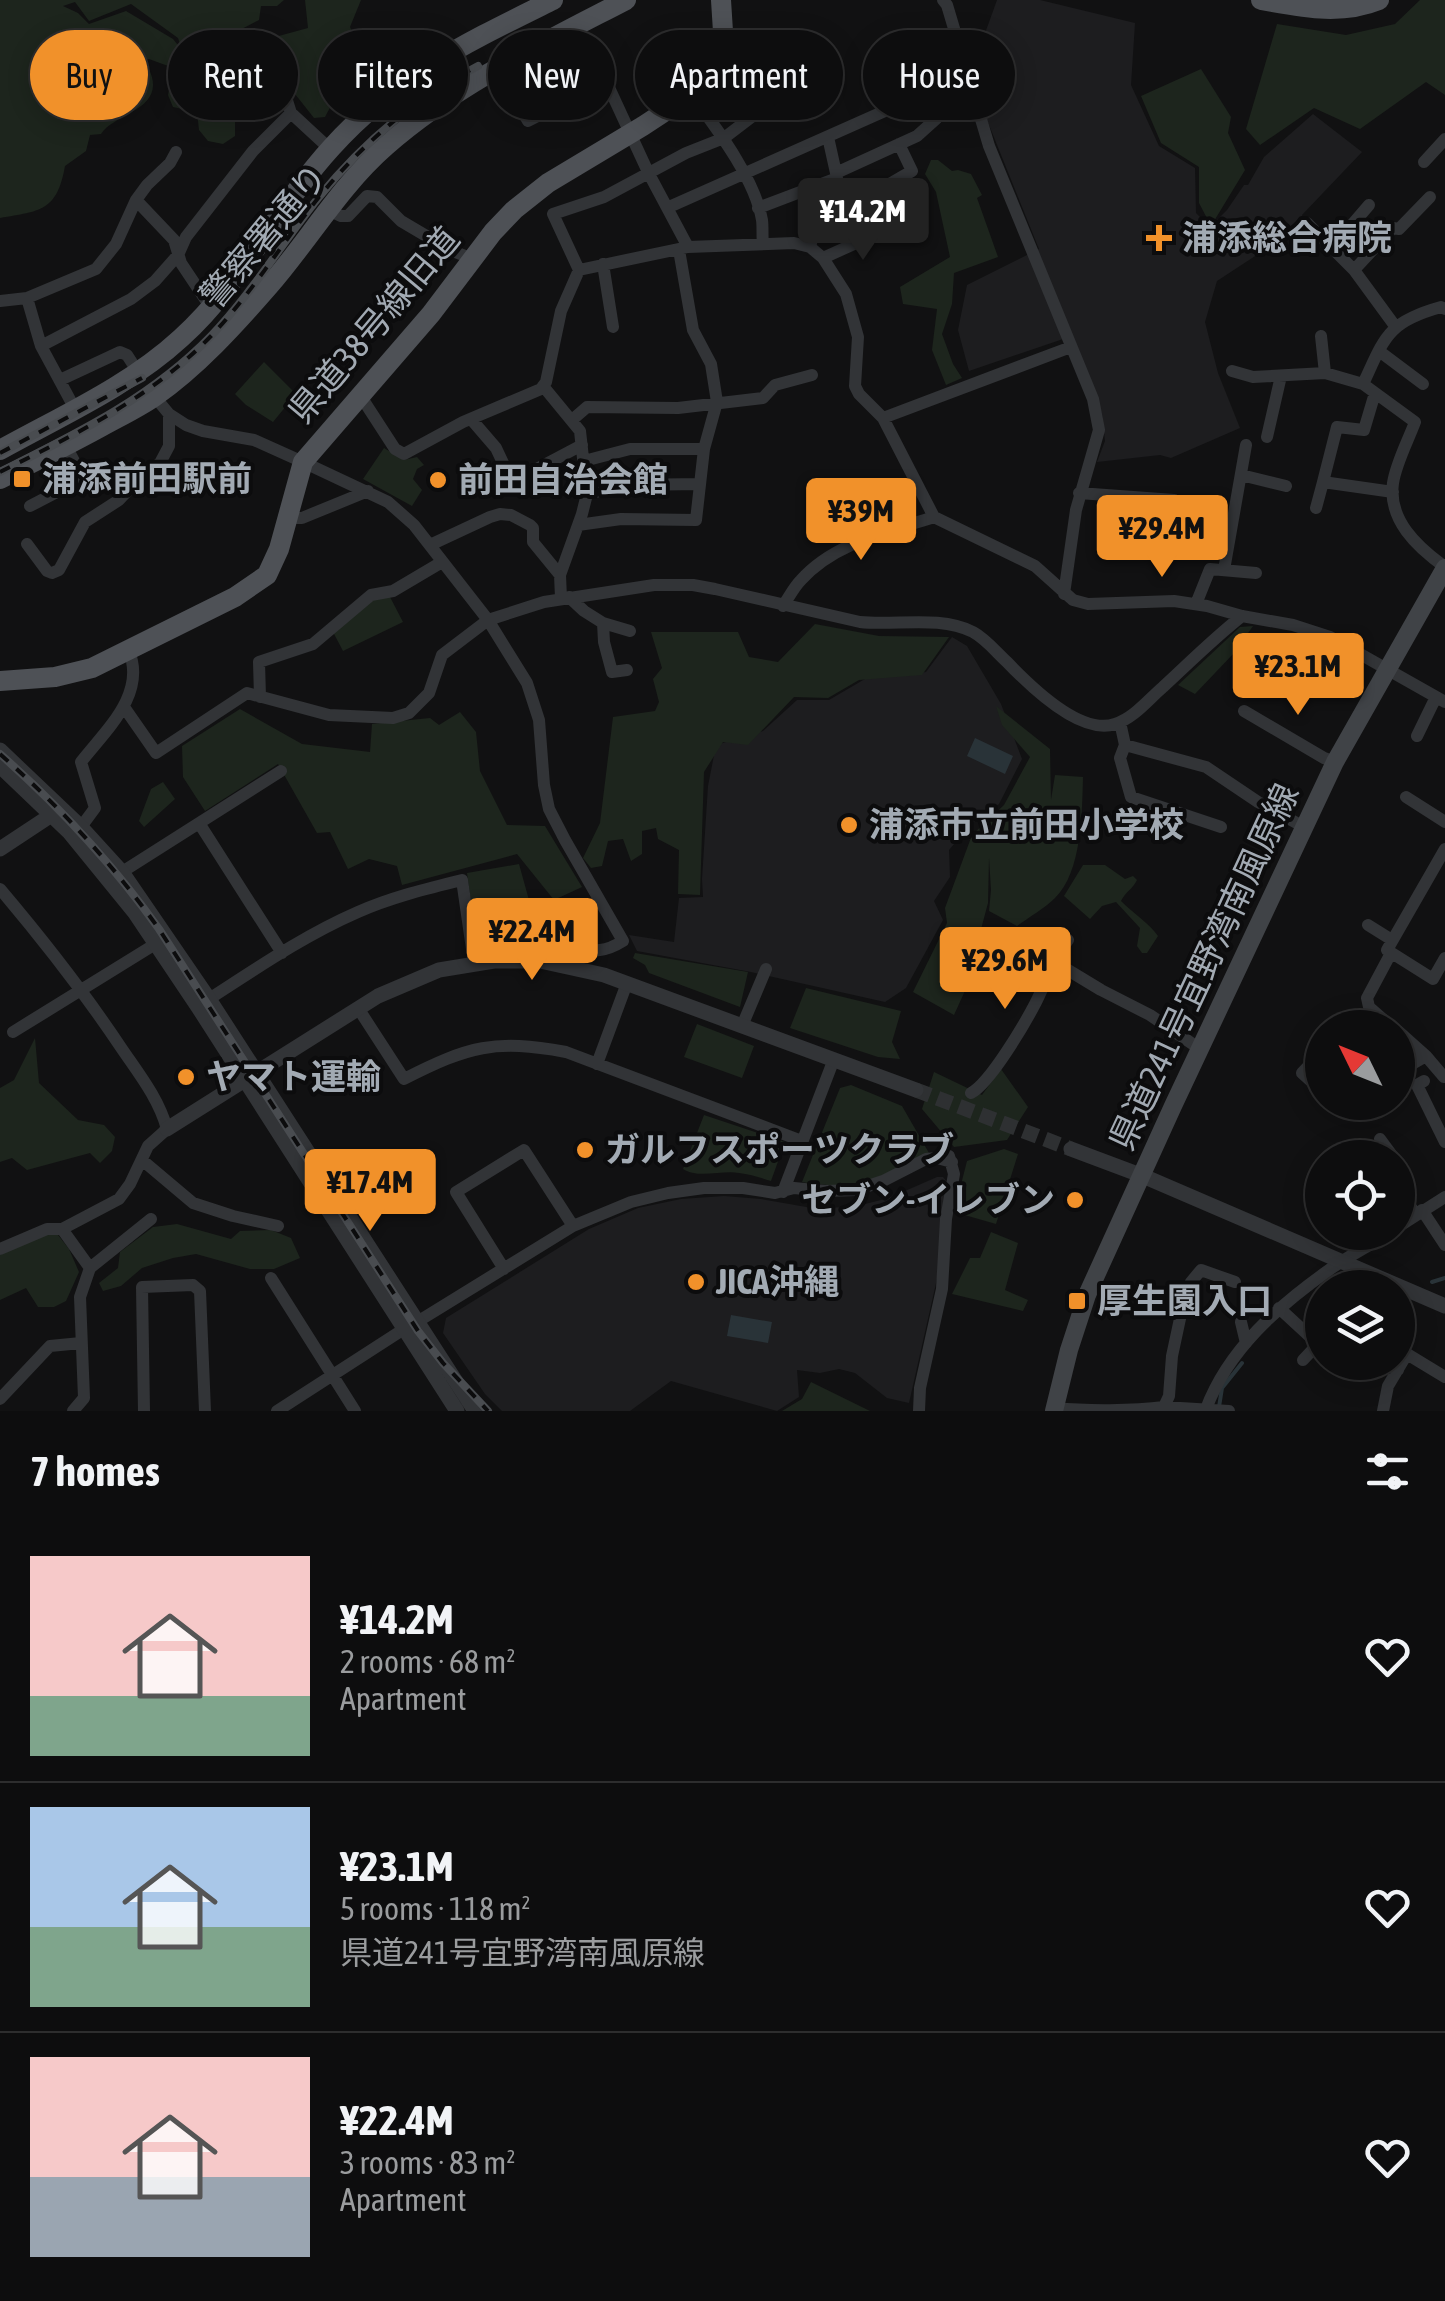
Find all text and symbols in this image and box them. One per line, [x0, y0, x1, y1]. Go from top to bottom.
chip: Buy [30, 30, 148, 120]
chip: Rent [168, 30, 298, 120]
chip: Filters [318, 30, 468, 120]
chip: New [488, 30, 615, 120]
chip: Apartment [635, 30, 843, 120]
chip: House [863, 30, 1015, 120]
street label: 警察署通り [192, 155, 335, 315]
pin: ¥14.2M [782, 178, 944, 263]
text: ¥14.2M [820, 192, 906, 229]
place label: 浦添総合病院 [1182, 217, 1392, 257]
street label: 県道38号線旧道 [280, 218, 467, 430]
marker: 浦添総合病院 [1146, 225, 1172, 251]
place label: 浦添前田駅前 [42, 458, 252, 498]
place label: 前田自治会館 [458, 459, 668, 499]
marker: 浦添前田駅前 [11, 468, 33, 490]
marker: 前田自治会館 [427, 469, 449, 491]
pin: ¥39M [802, 478, 920, 563]
text: ¥39M [828, 492, 894, 529]
pin: ¥29.4M [1081, 495, 1243, 580]
text: ¥29.4M [1119, 509, 1205, 546]
pin: ¥23.1M [1217, 633, 1379, 718]
text: ¥23.1M [1255, 647, 1341, 684]
street label: 県道241号宜野湾南風原線 [1101, 777, 1306, 1156]
place label: 浦添市立前田小学校 [869, 804, 1184, 844]
marker: 浦添市立前田小学校 [838, 814, 860, 836]
pin: ¥22.4M [451, 898, 613, 983]
text: ¥22.4M [489, 912, 575, 949]
pin: ¥29.6M [924, 927, 1086, 1012]
text: ¥29.6M [962, 941, 1048, 978]
north arrow [1305, 1010, 1415, 1120]
map controls [1305, 1010, 1415, 1380]
place label: ヤマト運輸 [206, 1056, 381, 1096]
marker: ヤマト運輸 [175, 1066, 197, 1088]
place label: ガルフスポーツクラブ [605, 1129, 954, 1169]
marker: ガルフスポーツクラブ [574, 1139, 596, 1161]
button: locate [1305, 1140, 1415, 1250]
pin: ¥17.4M [289, 1149, 451, 1234]
text: ¥17.4M [327, 1163, 413, 1200]
place label: セブン-イレブン [801, 1179, 1055, 1219]
marker: セブン-イレブン [1064, 1189, 1086, 1211]
place label: JICA沖縄 [715, 1261, 839, 1301]
button: layers [1305, 1270, 1415, 1380]
marker: JICA沖縄 [685, 1271, 707, 1293]
place label: 厚生園入口 [1097, 1280, 1272, 1320]
marker: 厚生園入口 [1066, 1290, 1088, 1312]
icon: filters [1360, 1444, 1415, 1499]
text: 7 homes [30, 1447, 160, 1495]
text: ¥14.2M [340, 1595, 454, 1643]
icon: home [110, 1596, 230, 1716]
icon: heart [1360, 1629, 1415, 1684]
text: 2 rooms · 68 m² [340, 1643, 515, 1680]
text: Apartment [340, 1680, 466, 1717]
text: ¥23.1M [340, 1842, 454, 1890]
icon: home [110, 1847, 230, 1967]
icon: heart [1360, 1880, 1415, 1935]
text: 5 rooms · 118 m² [340, 1890, 530, 1927]
text: 県道241号宜野湾南風原線 [340, 1934, 705, 1971]
text: ¥22.4M [340, 2096, 454, 2144]
icon: home [110, 2097, 230, 2217]
icon: heart [1360, 2130, 1415, 2185]
text: 3 rooms · 83 m² [340, 2144, 515, 2181]
text: Apartment [340, 2181, 466, 2218]

